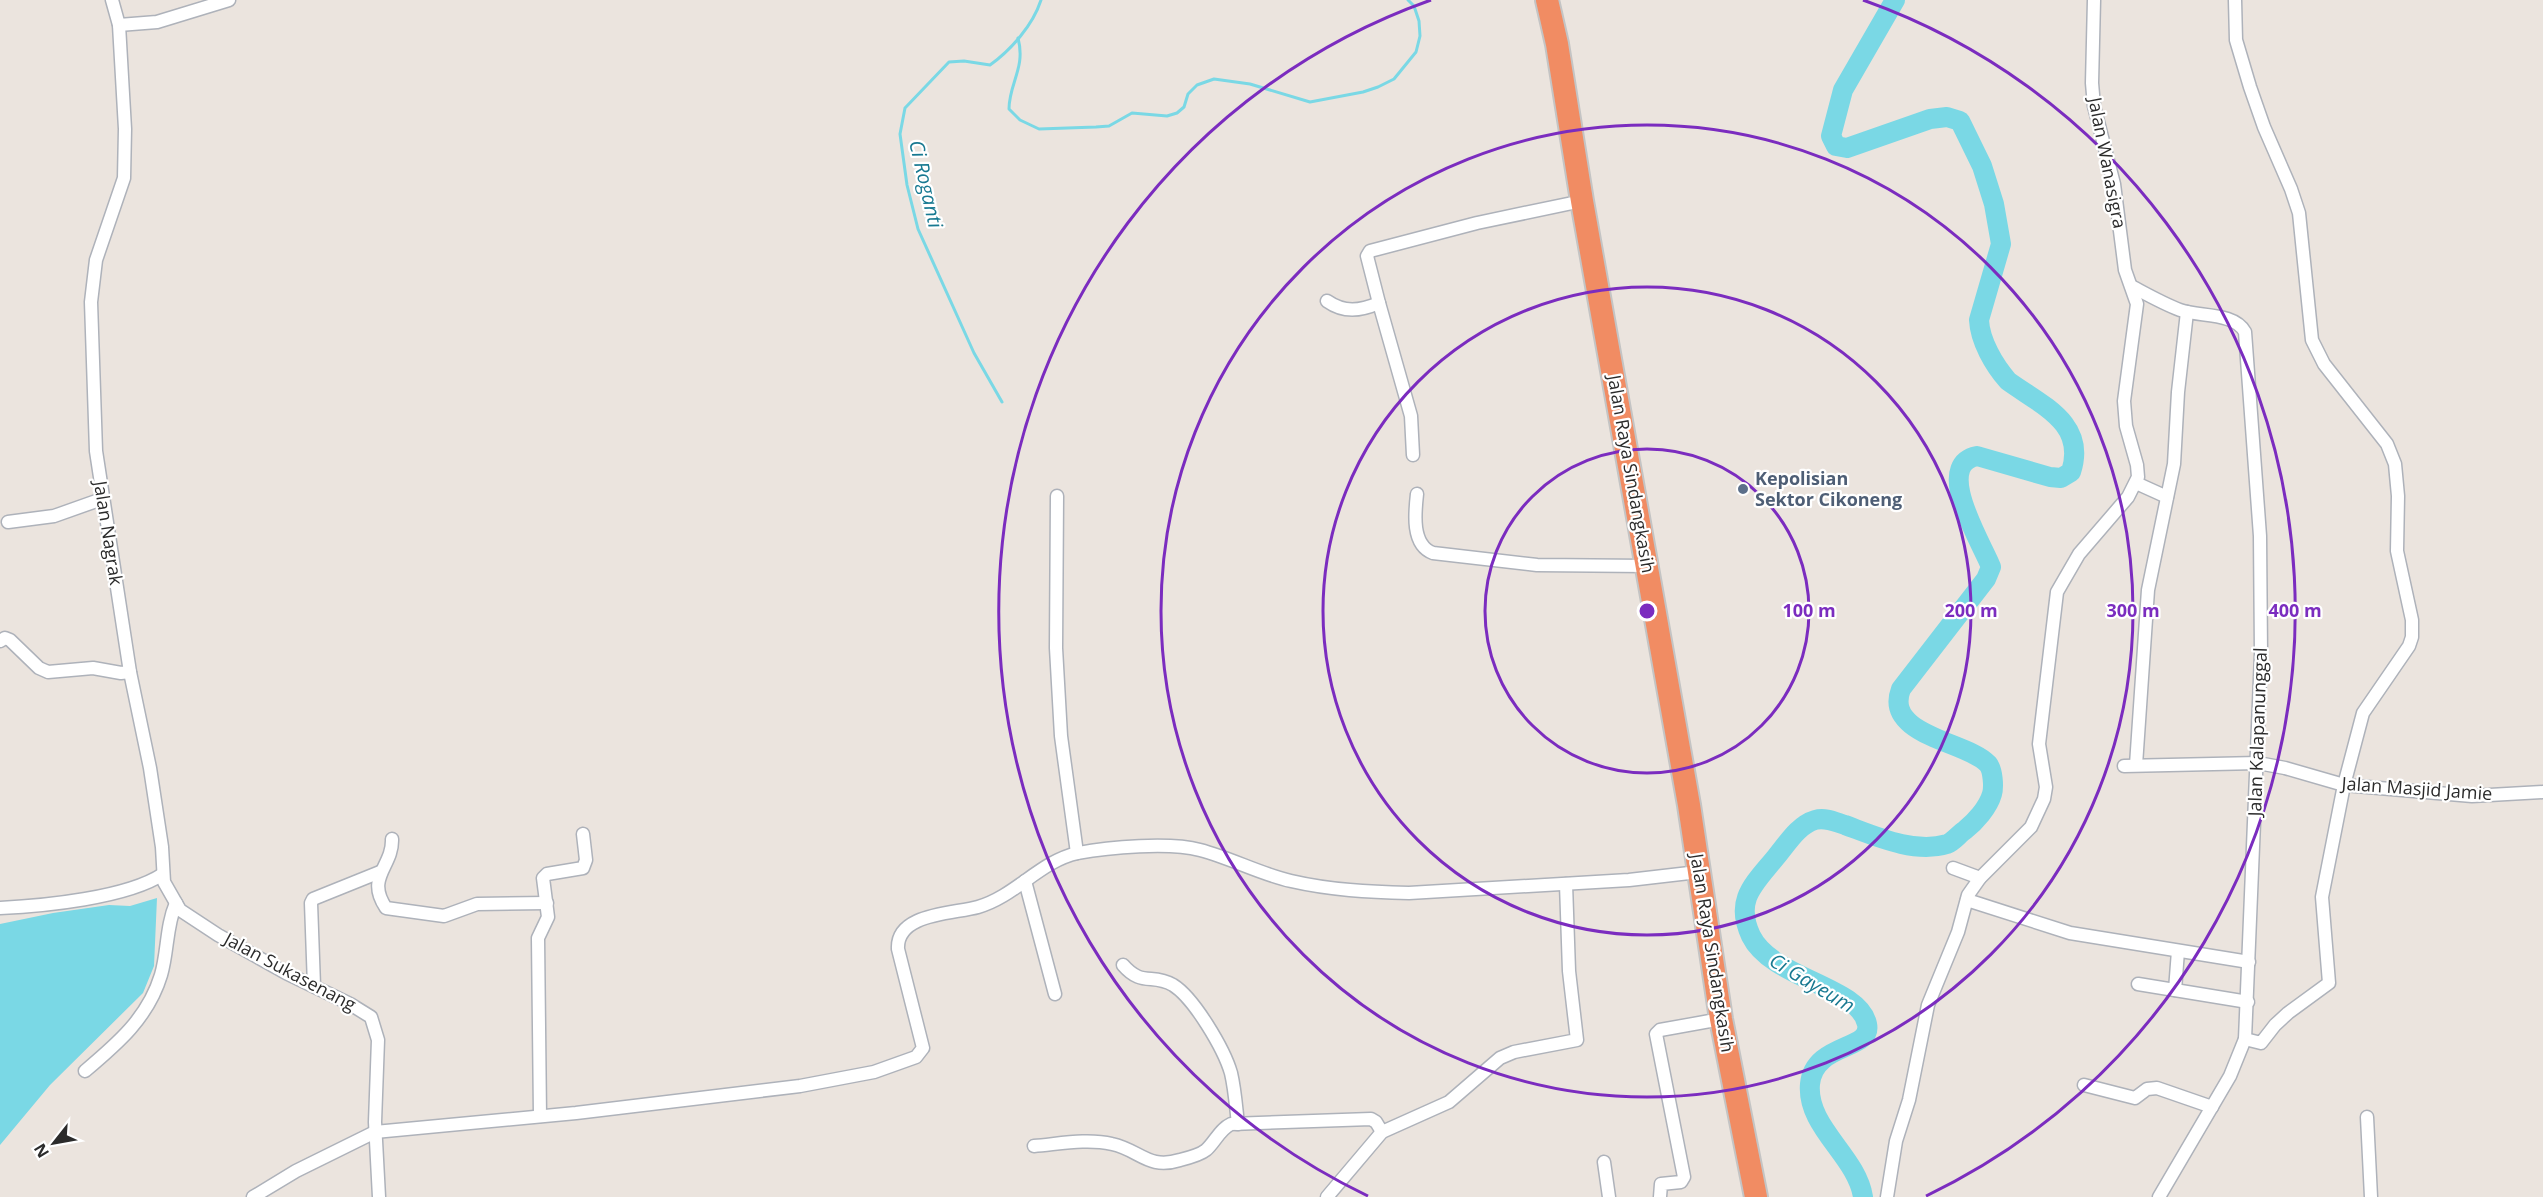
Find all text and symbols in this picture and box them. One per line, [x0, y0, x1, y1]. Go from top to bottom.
street label: Jalan Wanasigra [2083, 93, 2132, 230]
water label: Ci Roganti [903, 137, 950, 231]
street label: Jalan Raya Sindangkasih [1602, 371, 1661, 575]
place label: Kepolisian Sektor Cikoneng [1755, 466, 1902, 511]
street label: Jalan Nagrak [89, 477, 129, 587]
marker: Kepolisian Sektor Cikoneng [1736, 482, 1750, 496]
text: 100 m [1782, 598, 1836, 622]
text: 200 m [1944, 598, 1998, 622]
text: 300 m [2106, 598, 2160, 622]
text: 400 m [2268, 598, 2322, 622]
centre of rings [1637, 601, 1657, 621]
street label: Jalan Kalapanunggal [2242, 647, 2272, 819]
street label: Jalan Masjid Jamie [2339, 771, 2493, 805]
street label: Jalan Raya Sindangkasih [1685, 850, 1741, 1054]
street label: Jalan Sukasenang [219, 925, 361, 1016]
water label: Ci Gayeum [1765, 947, 1860, 1019]
north arrow [24, 1113, 84, 1173]
text: N [28, 1139, 54, 1162]

